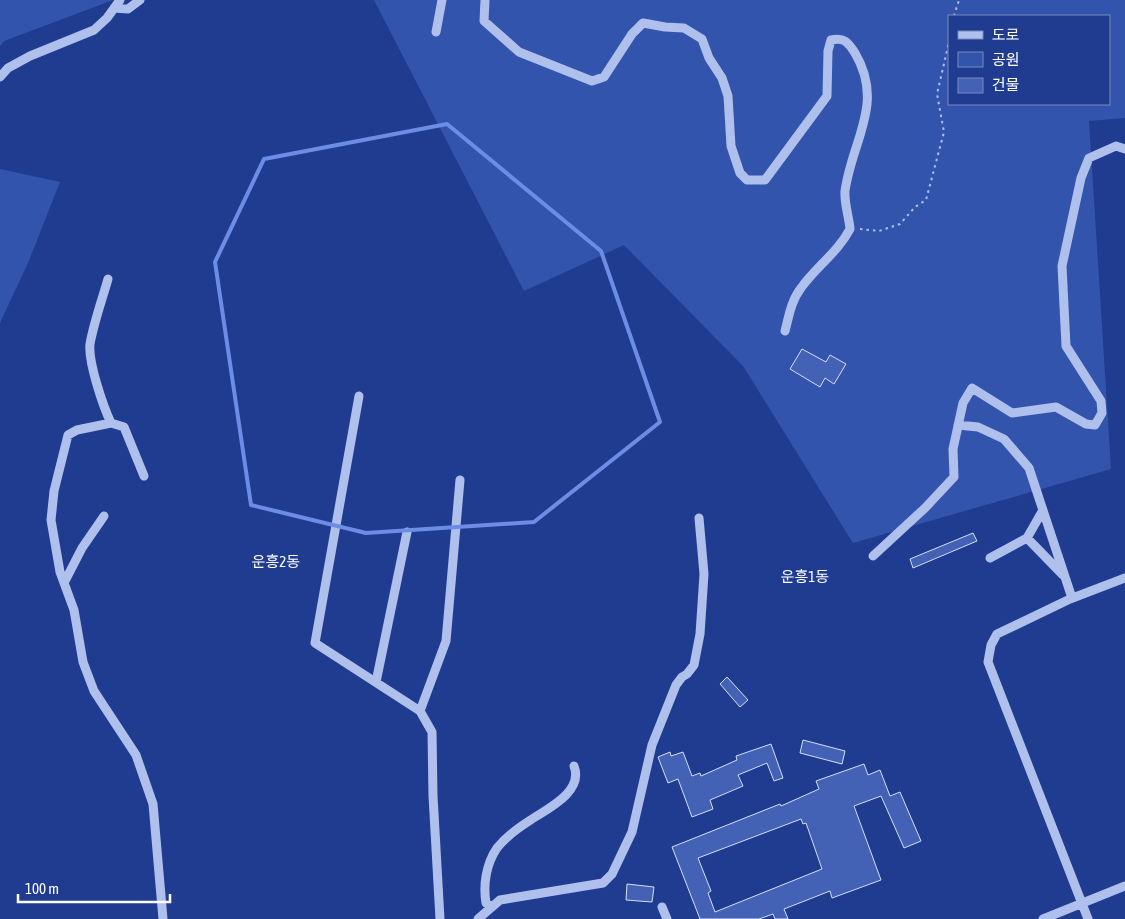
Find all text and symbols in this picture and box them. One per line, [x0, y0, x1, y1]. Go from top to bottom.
legend [948, 15, 1110, 105]
text: 도로 [992, 26, 1020, 43]
text: 공원 [992, 51, 1020, 68]
text: 건물 [992, 76, 1020, 93]
district label: 운흥2동 [252, 553, 300, 570]
district label: 운흥1동 [781, 568, 829, 585]
scale bar [18, 872, 170, 904]
text: 100 m [25, 880, 59, 897]

